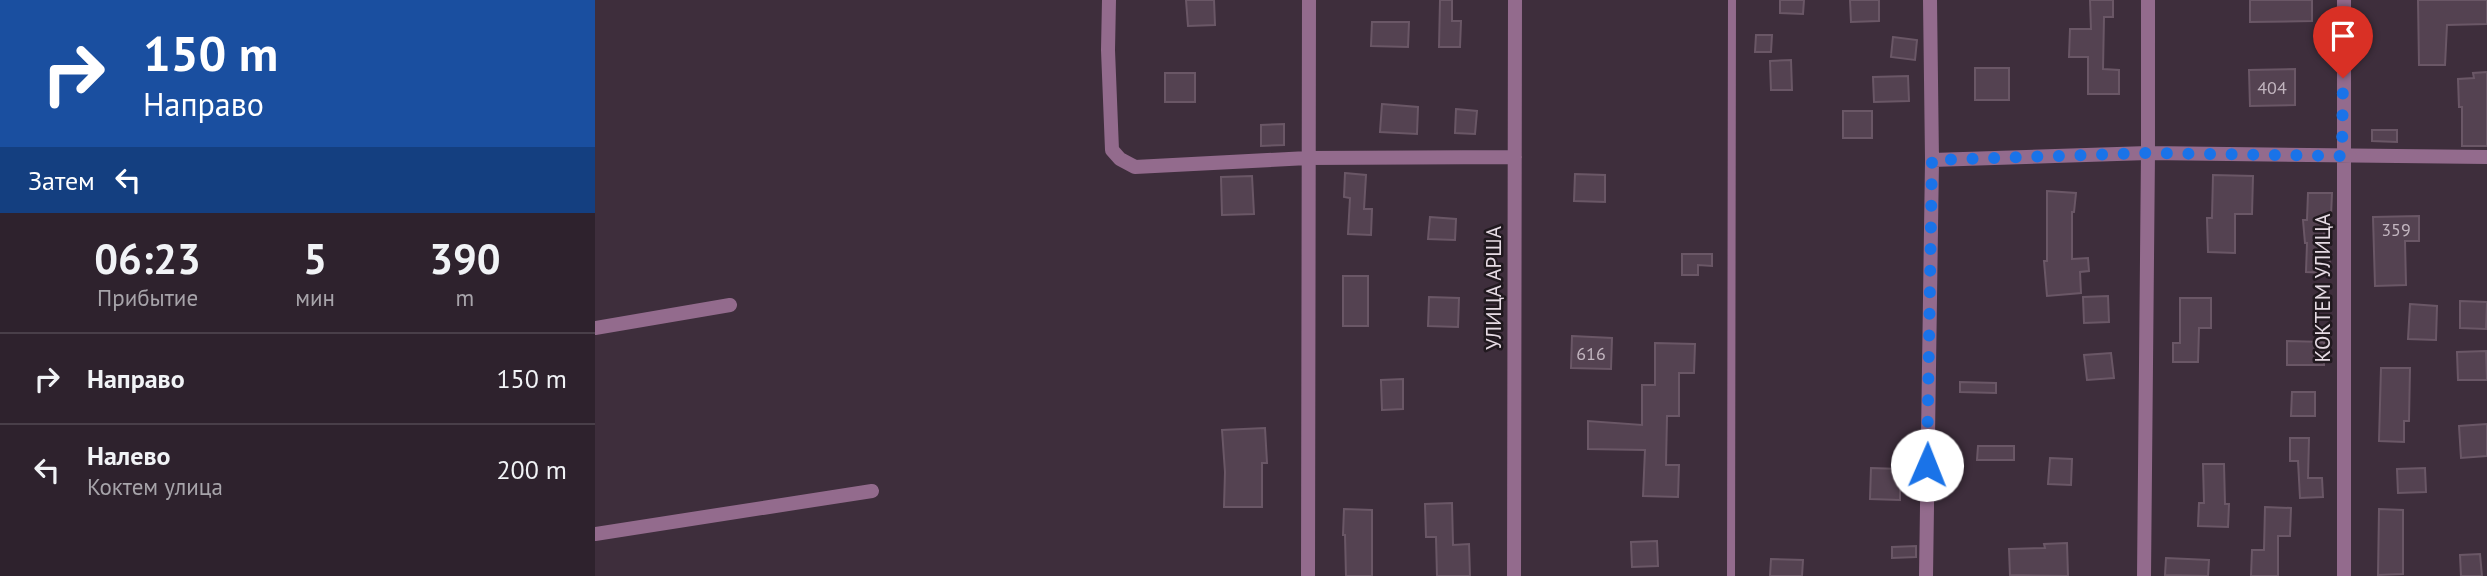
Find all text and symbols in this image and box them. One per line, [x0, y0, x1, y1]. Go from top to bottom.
pin [2313, 6, 2373, 78]
icon: arrive [2324, 17, 2362, 55]
text: 150 m [143, 21, 278, 85]
icon: right [28, 28, 119, 119]
house number: 404 [2257, 76, 2287, 99]
text: Направо [143, 83, 264, 125]
icon: left [109, 161, 147, 199]
text: Затем [28, 164, 95, 197]
street label: КОКТЕМ УЛИЦА [2309, 213, 2336, 362]
house number: 359 [2381, 218, 2411, 241]
street label: УЛИЦА АРША [1480, 225, 1507, 350]
text: 06:23 [94, 231, 201, 286]
text: 5 [303, 231, 327, 286]
text: 390 [429, 231, 501, 286]
text: Прибытие [97, 283, 198, 312]
text: мин [295, 283, 335, 312]
text: m [456, 283, 474, 312]
house number: 616 [1576, 342, 1606, 365]
icon: right [28, 360, 66, 398]
text: Направо [87, 362, 185, 395]
text: 150 m [496, 362, 567, 395]
position arrow [1890, 428, 1964, 502]
text: Налево [87, 439, 171, 472]
icon: left [28, 451, 66, 489]
text: 200 m [496, 453, 567, 486]
text: Коктем улица [87, 472, 223, 501]

